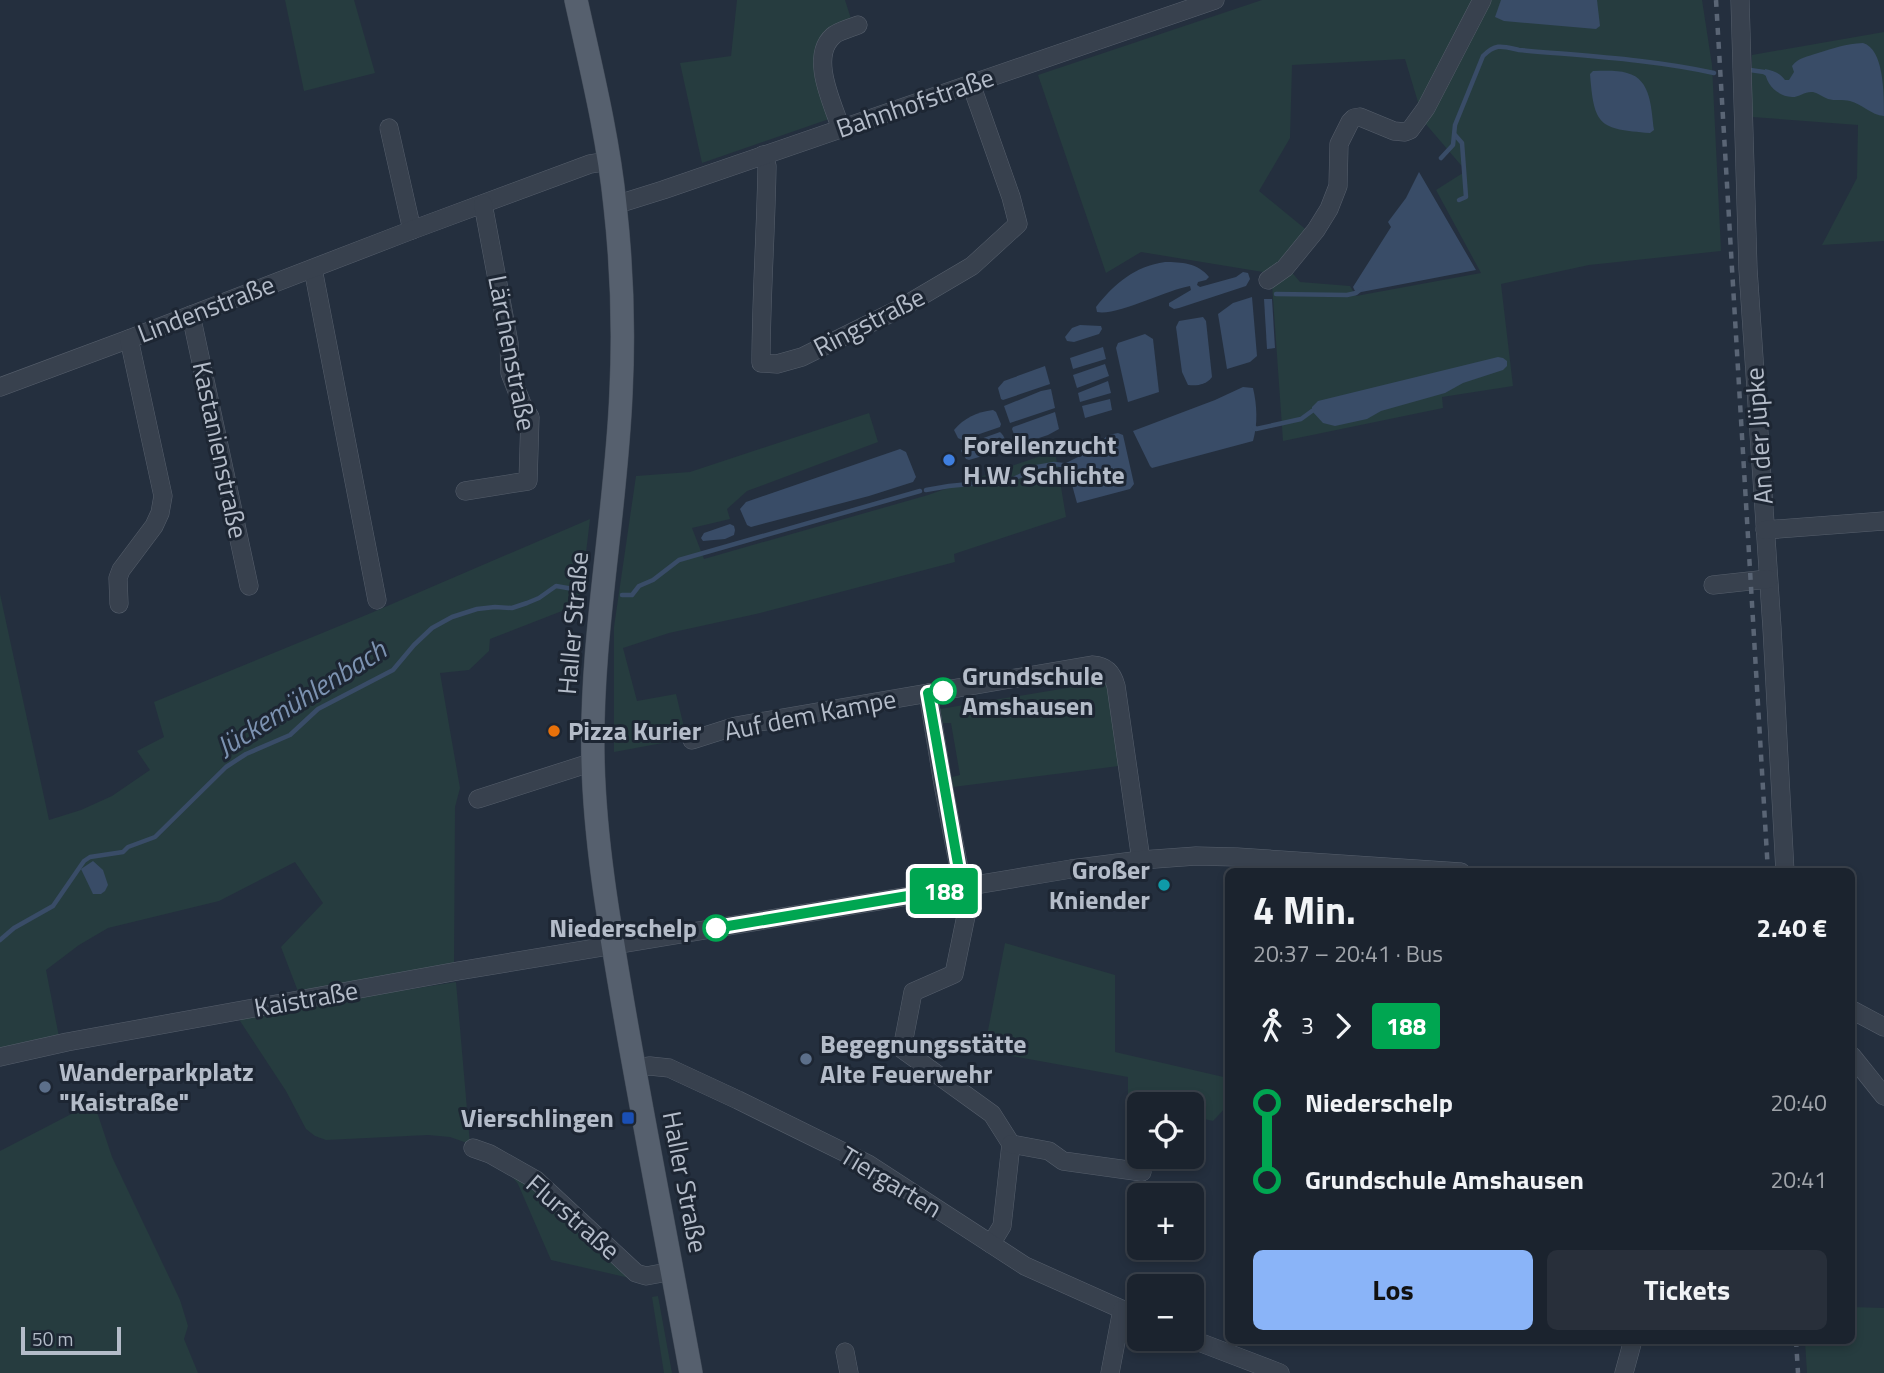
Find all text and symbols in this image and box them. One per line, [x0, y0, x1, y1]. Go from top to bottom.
street label: Bahnhofstraße [831, 57, 999, 148]
street label: Lindenstraße [131, 264, 280, 353]
street label: Lärchenstraße [478, 272, 547, 434]
street label: Ringstraße [806, 277, 931, 366]
street label: Kastanienstraße [183, 358, 258, 542]
street label: An der Jüpke [1734, 366, 1783, 506]
place label: Forellenzucht H.W. Schlichte [963, 425, 1125, 494]
marker: Forellenzucht H.W. Schlichte [941, 452, 957, 468]
street label: Haller Straße [547, 550, 598, 696]
water label: Jückemühlenbach [207, 628, 395, 767]
place label: Grundschule Amshausen [962, 656, 1104, 725]
marker: Grundschule Amshausen [930, 678, 956, 704]
street label: Auf dem Kampe [721, 679, 899, 750]
place label: Pizza Kurier [568, 711, 702, 750]
marker: Pizza Kurier [546, 723, 562, 739]
place label: Großer Kniender [1049, 850, 1150, 919]
line badge: 188 [904, 868, 984, 914]
text: 188 [924, 873, 964, 909]
marker: Großer Kniender [1156, 877, 1172, 893]
text: 4 Min. [1253, 881, 1356, 939]
place label: Niederschelp [549, 908, 697, 947]
text: 2.40 € [1756, 908, 1827, 947]
marker: Niederschelp [703, 915, 729, 941]
text: 20:37 – 20:41 · Bus [1253, 936, 1443, 971]
street label: Kaistraße [251, 970, 361, 1027]
icon: walk [1253, 1007, 1291, 1045]
icon: forward [1324, 1007, 1362, 1045]
text: 3 [1301, 1008, 1314, 1043]
text: 188 [1386, 1008, 1426, 1044]
place label: Begegnungsstätte Alte Feuerwehr [820, 1024, 1027, 1093]
marker: Begegnungsstätte Alte Feuerwehr [798, 1051, 814, 1067]
place label: Wanderparkplatz "Kaistraße" [59, 1052, 254, 1121]
marker: Wanderparkplatz "Kaistraße" [37, 1079, 53, 1095]
text: Niederschelp [1305, 1083, 1453, 1122]
text: 20:40 [1770, 1085, 1827, 1120]
map controls [1127, 1092, 1204, 1351]
button: locate [1127, 1092, 1204, 1169]
place label: Vierschlingen [461, 1098, 614, 1137]
street label: Haller Straße [653, 1108, 718, 1256]
marker: Vierschlingen [620, 1110, 636, 1126]
street label: Tiergarten [833, 1136, 950, 1227]
text: Grundschule Amshausen [1305, 1160, 1584, 1199]
text: 20:41 [1770, 1162, 1827, 1197]
street label: Flurstraße [518, 1165, 629, 1269]
button: + [1127, 1183, 1204, 1260]
button: Los [1253, 1250, 1533, 1330]
button: Tickets [1547, 1250, 1827, 1330]
button: − [1127, 1274, 1204, 1351]
scale bar [21, 1324, 121, 1356]
text: 50 m [32, 1324, 73, 1353]

